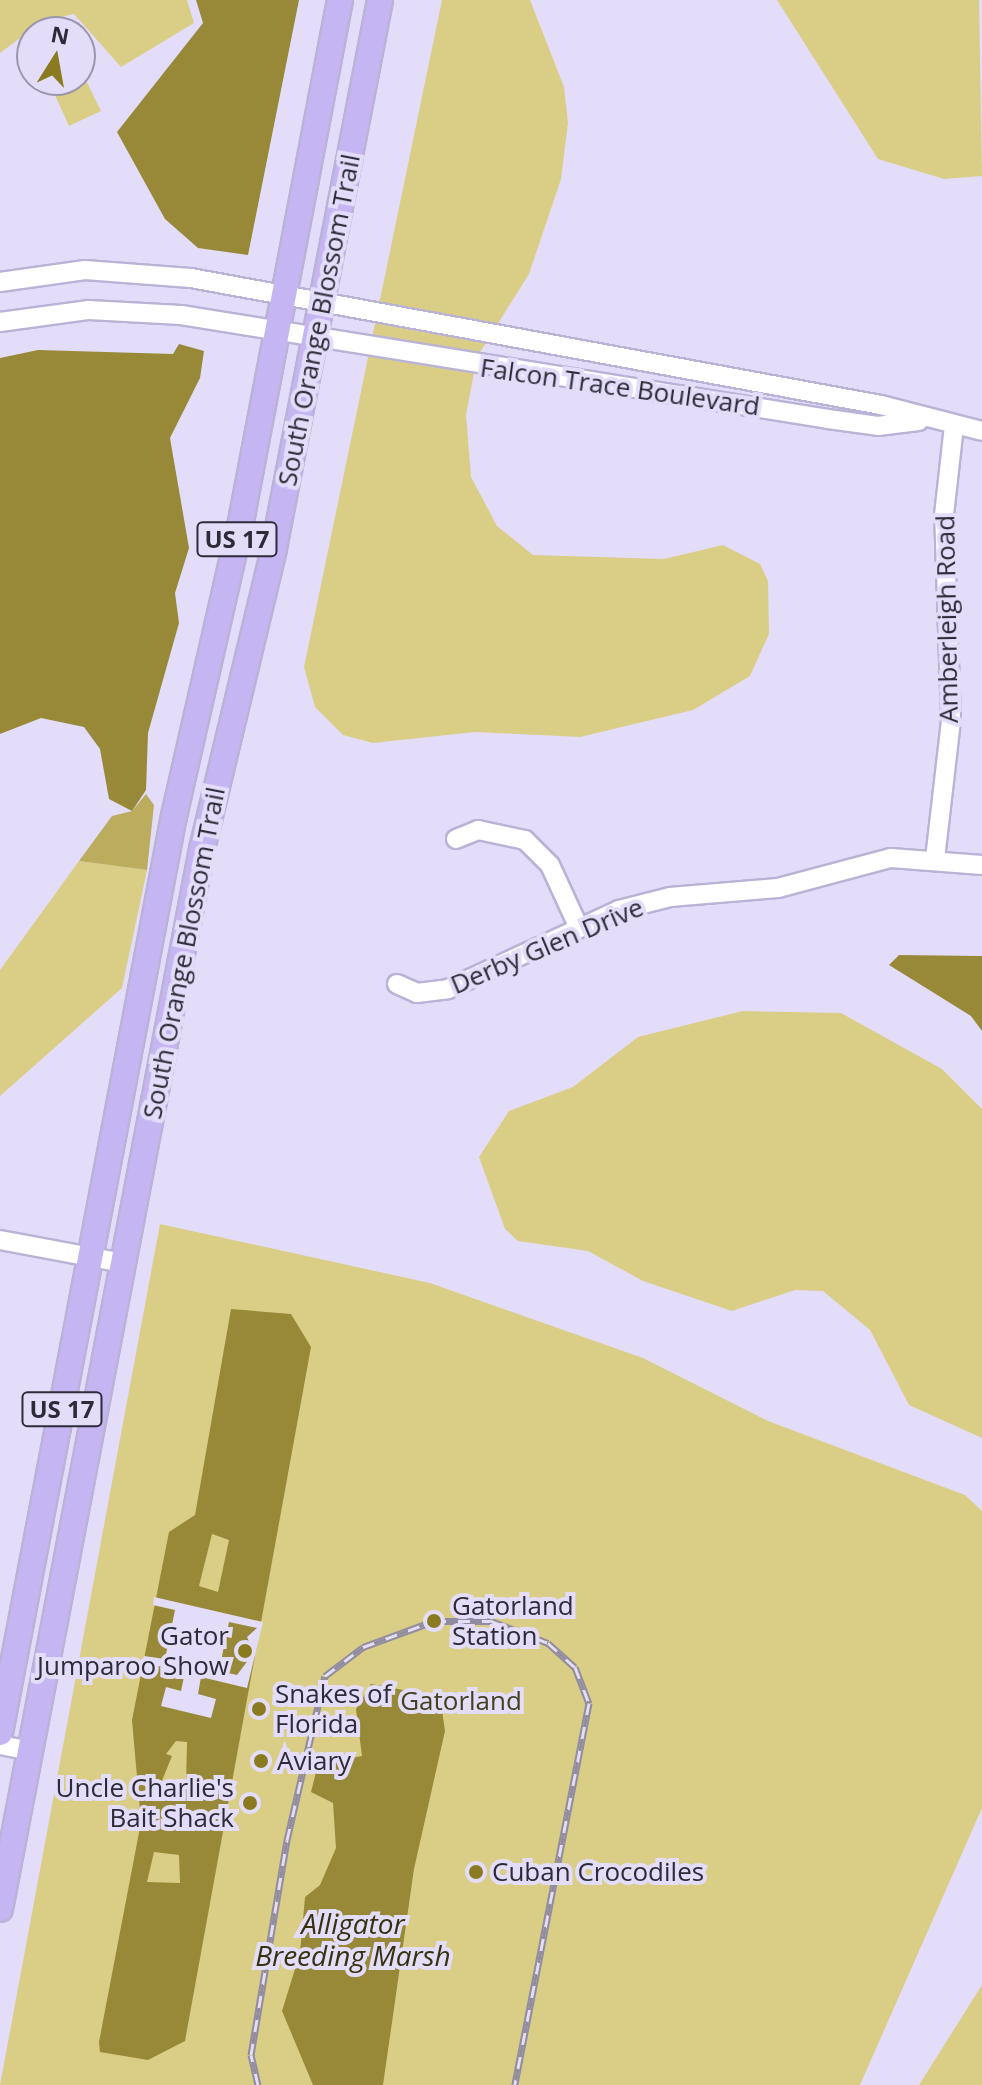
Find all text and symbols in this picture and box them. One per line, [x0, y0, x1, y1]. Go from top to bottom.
north arrow [16, 16, 96, 96]
text: N [49, 18, 72, 51]
street label: South Orange Blossom Trail [272, 151, 366, 489]
street label: Falcon Trace Boulevard [478, 352, 762, 422]
street label: Amberleigh Road [930, 515, 964, 723]
road number: US 17 [195, 519, 279, 559]
street label: South Orange Blossom Trail [137, 784, 231, 1122]
street label: Derby Glen Drive [446, 891, 648, 1001]
road number: US 17 [20, 1389, 104, 1429]
place label: Gatorland Station [452, 1590, 574, 1652]
marker: Gatorland Station [423, 1610, 445, 1632]
place label: Gator Jumparoo Show [37, 1620, 229, 1682]
marker: Gator Jumparoo Show [236, 1642, 254, 1660]
place label: Snakes of Florida [275, 1678, 391, 1740]
park label: Gatorland [400, 1685, 522, 1717]
marker: Snakes of Florida [250, 1700, 268, 1718]
place label: Aviary [277, 1745, 351, 1777]
marker: Aviary [252, 1752, 270, 1770]
place label: Uncle Charlie's Bait Shack [56, 1772, 234, 1834]
marker: Uncle Charlie's Bait Shack [241, 1794, 259, 1812]
place label: Cuban Crocodiles [492, 1856, 704, 1888]
marker: Cuban Crocodiles [467, 1863, 485, 1881]
water label: Alligator Breeding Marsh [255, 1906, 451, 1972]

